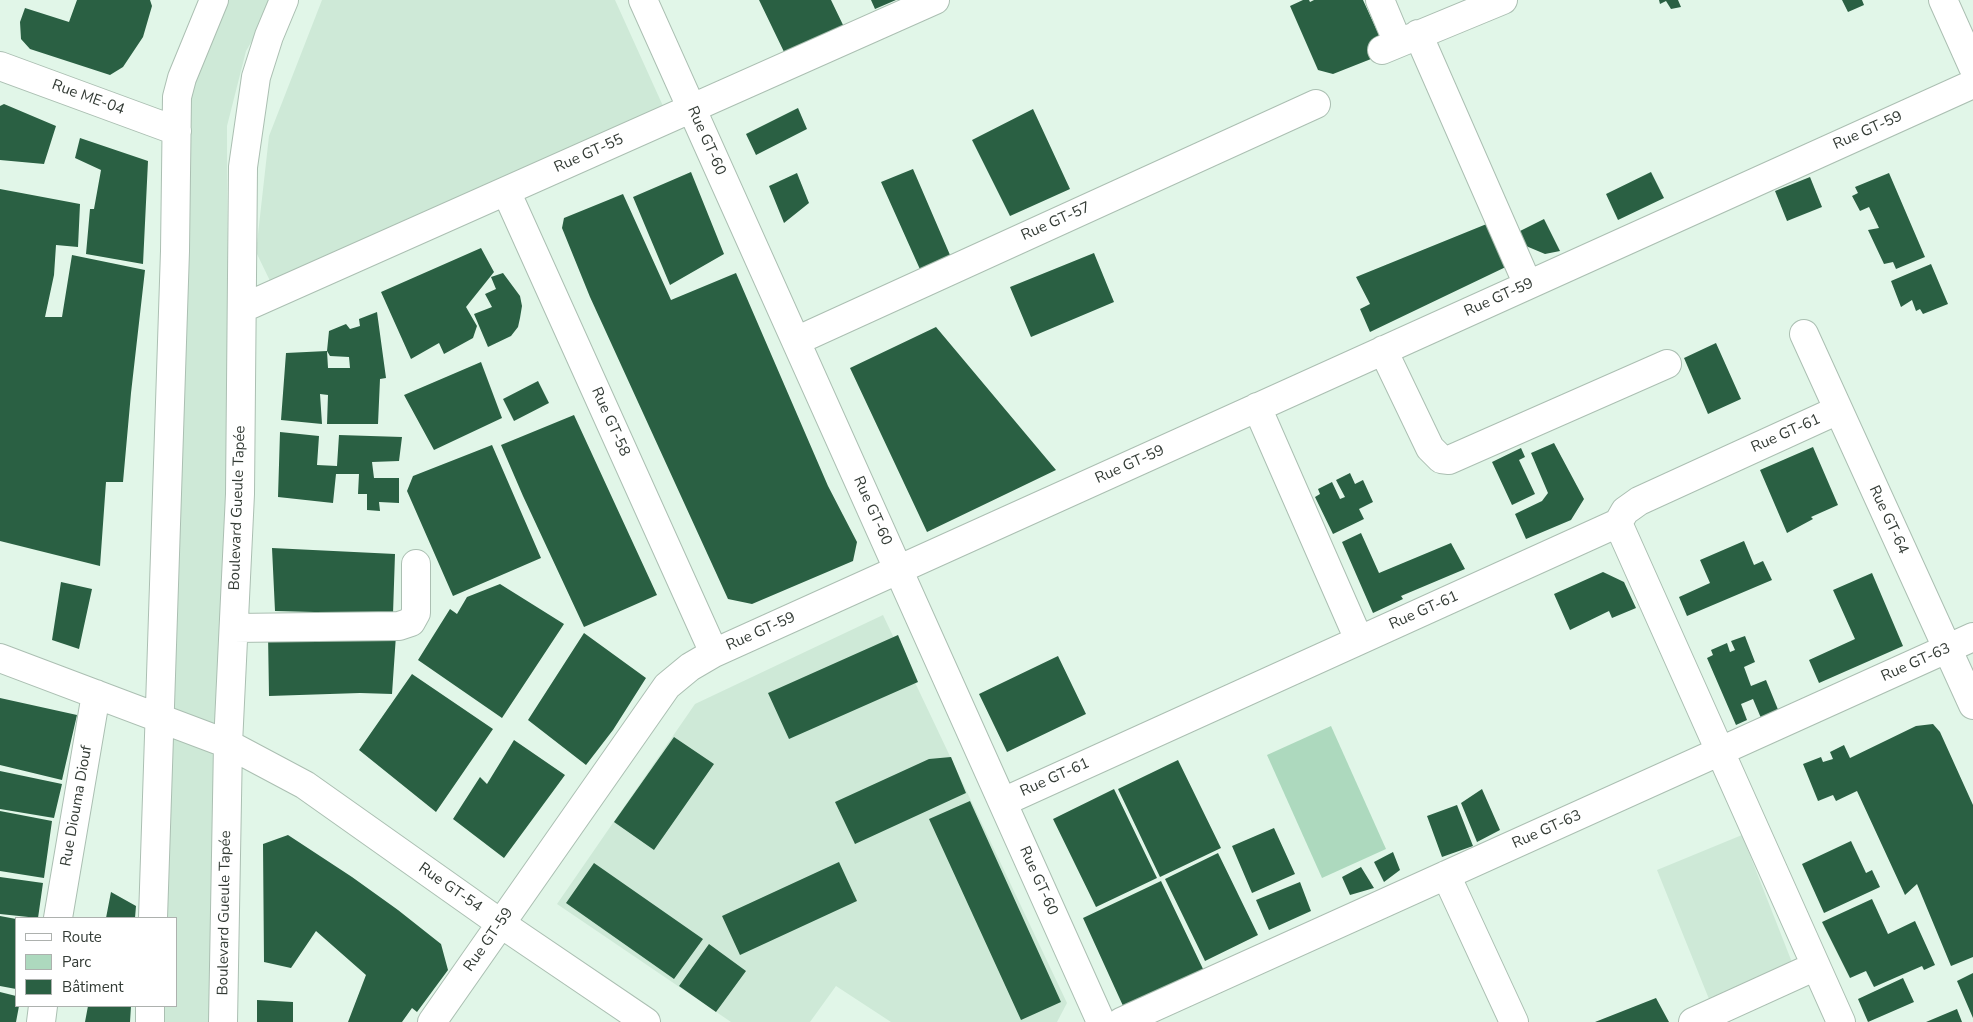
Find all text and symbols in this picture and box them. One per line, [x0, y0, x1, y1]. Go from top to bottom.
street label: Rue ME-04 [49, 77, 127, 119]
street label: Rue GT-60 [683, 104, 729, 178]
street label: Rue GT-59 [1831, 108, 1905, 154]
street label: Rue GT-55 [552, 131, 626, 177]
street label: Rue GT-57 [1019, 199, 1093, 245]
street label: Rue GT-59 [1462, 275, 1536, 321]
street label: Rue GT-58 [587, 385, 633, 459]
street label: Rue GT-61 [1749, 411, 1823, 457]
street label: Boulevard Gueule Tapée [226, 425, 250, 591]
street label: Rue GT-59 [1093, 442, 1167, 488]
street label: Rue GT-60 [849, 474, 895, 548]
street label: Rue GT-64 [1864, 483, 1912, 557]
street label: Rue GT-61 [1387, 588, 1461, 634]
street label: Rue GT-59 [724, 609, 798, 655]
street label: Rue GT-63 [1879, 640, 1953, 686]
street label: Rue Diouma Diouf [57, 744, 97, 868]
street label: Rue GT-61 [1018, 755, 1092, 801]
street label: Rue GT-63 [1510, 807, 1584, 853]
street label: Boulevard Gueule Tapée [215, 830, 235, 996]
street label: Rue GT-60 [1015, 844, 1061, 918]
street label: Rue GT-54 [415, 859, 485, 917]
street label: Rue GT-59 [460, 905, 518, 975]
legend [15, 917, 178, 1007]
text: Route [62, 927, 102, 947]
text: Parc [62, 952, 91, 972]
text: Bâtiment [62, 977, 123, 997]

